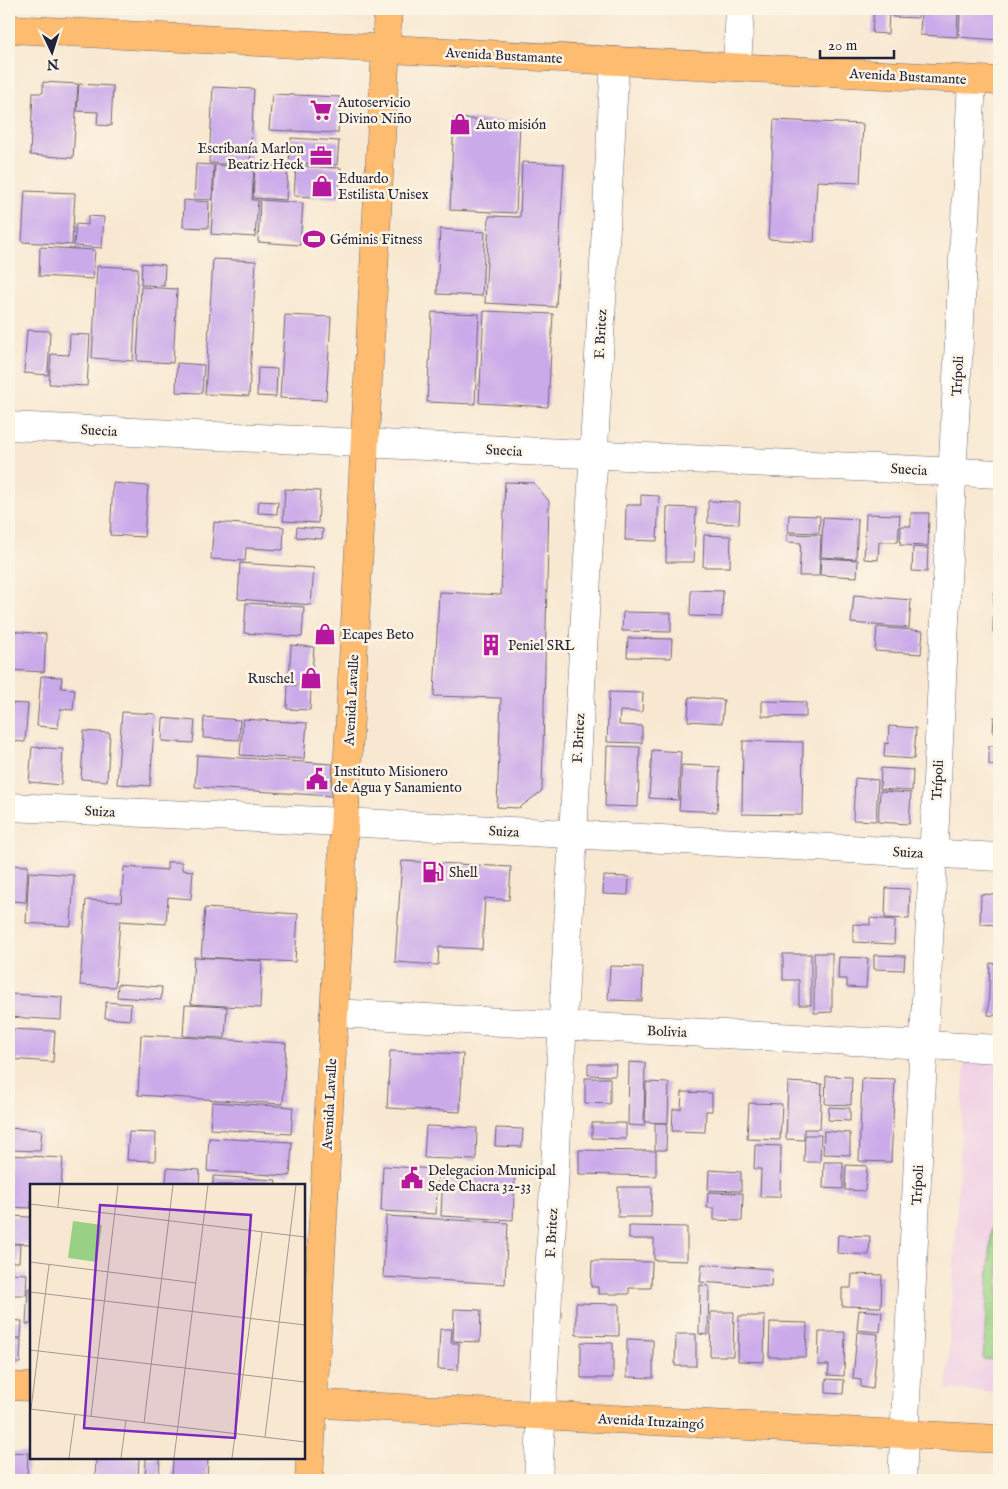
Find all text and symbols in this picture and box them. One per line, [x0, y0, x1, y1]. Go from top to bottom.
north arrow [28, 28, 78, 78]
scale bar [820, 28, 894, 60]
text: 20 m [828, 36, 858, 55]
street label: Avenida Bustamante [444, 44, 564, 68]
text: N [46, 55, 61, 73]
street label: Avenida Bustamante [848, 65, 968, 89]
place label: Autoservicio Divino Niño [337, 94, 412, 128]
supermarket icon: Autoservicio Divino Niño [308, 97, 334, 123]
shop icon: Auto misión [447, 111, 473, 137]
place label: Auto misión [475, 116, 547, 134]
place label: Escribanía Marlon Beatriz Heck [198, 140, 305, 174]
office icon: Escribanía Marlon Beatriz Heck [308, 143, 334, 169]
place label: Eduardo Estilista Unisex [338, 170, 429, 204]
shop icon: Eduardo Estilista Unisex [309, 173, 335, 199]
sports icon: Géminis Fitness [301, 226, 327, 252]
place label: Géminis Fitness [330, 231, 423, 249]
street label: F. Britez [591, 308, 611, 360]
street label: Trípoli [948, 355, 968, 397]
street label: Suecia [80, 421, 119, 441]
street label: Suecia [485, 441, 524, 461]
street label: Suecia [890, 460, 929, 480]
shop icon: Ecapes Beto [312, 621, 338, 647]
place label: Ecapes Beto [342, 626, 414, 644]
building icon: Peniel SRL [478, 632, 504, 658]
place label: Peniel SRL [508, 637, 575, 655]
street label: Avenida Lavalle [341, 653, 363, 747]
shop icon: Ruschel [298, 665, 324, 691]
place label: Ruschel [248, 670, 294, 688]
street label: F. Britez [569, 712, 589, 764]
street label: Trípoli [928, 759, 948, 801]
place label: Instituto Misionero de Agua y Sanamiento [334, 763, 462, 797]
public building icon: Instituto Misionero de Agua y Sanamiento [304, 766, 330, 792]
street label: Suiza [84, 802, 117, 822]
street label: Suiza [488, 822, 521, 842]
street label: Suiza [892, 843, 925, 863]
fuel station icon: Shell [420, 859, 446, 885]
place label: Shell [449, 864, 478, 882]
street label: Bolivia [646, 1022, 688, 1042]
street label: Avenida Lavalle [319, 1057, 341, 1151]
place label: Delegacion Municipal Sede Chacra 32-33 [428, 1162, 556, 1196]
street label: Trípoli [908, 1164, 928, 1206]
public building icon: Delegacion Municipal Sede Chacra 32-33 [399, 1165, 425, 1191]
inset map [30, 1184, 305, 1459]
street label: F. Britez [542, 1207, 562, 1259]
street label: Avenida Ituzaingó [596, 1410, 705, 1434]

